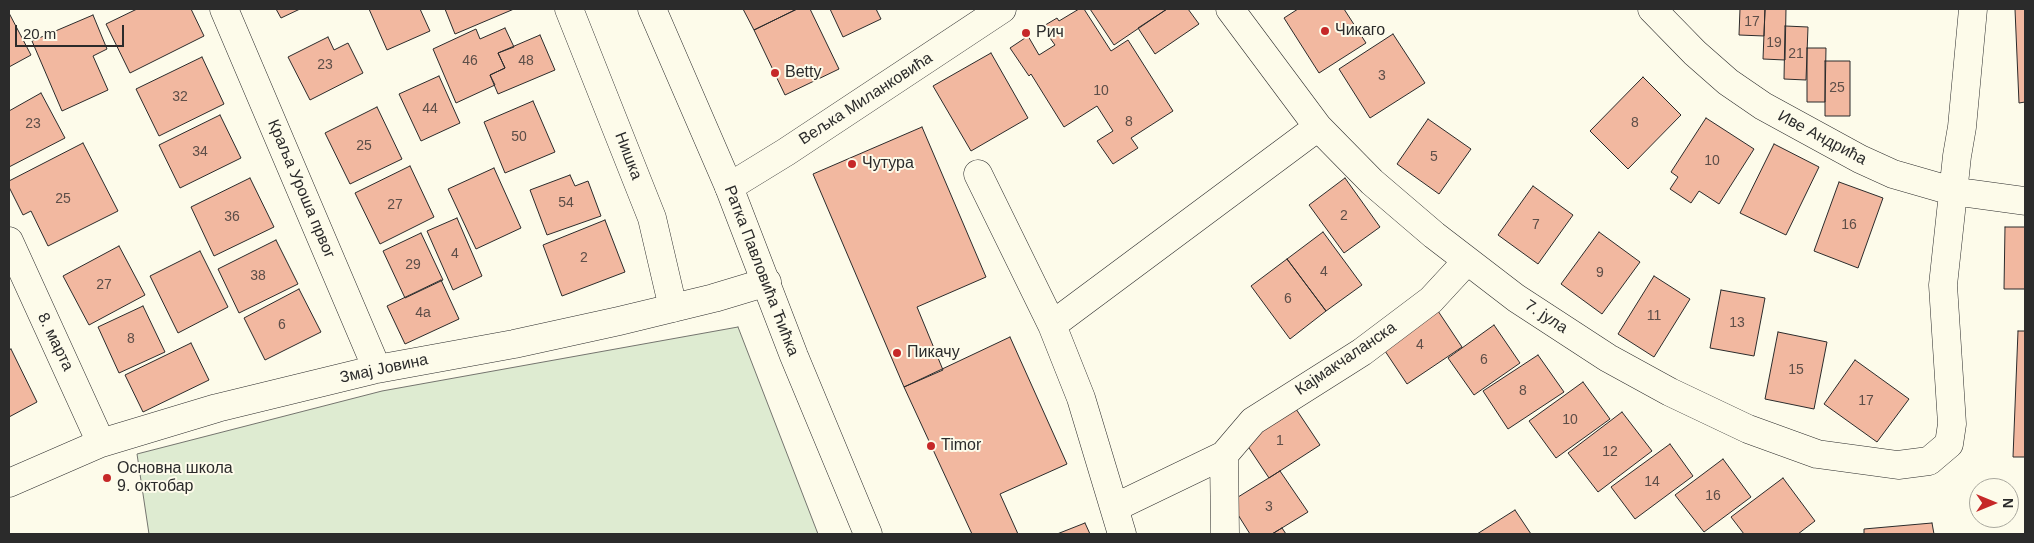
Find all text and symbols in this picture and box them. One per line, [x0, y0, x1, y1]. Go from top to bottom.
house number: 17 [1744, 14, 1760, 30]
scale bar [18, 15, 126, 47]
place label: Чикаго [1335, 21, 1385, 41]
place label: Рич [1036, 23, 1064, 43]
text: 20 m [23, 25, 56, 42]
marker: Чикаго [1319, 25, 1331, 37]
marker: Рич [1020, 27, 1032, 39]
house number: 19 [1766, 35, 1782, 51]
house number: 21 [1788, 46, 1804, 62]
street label: Вељка Миланковића [796, 49, 936, 149]
house number: 46 [462, 53, 478, 69]
house number: 48 [518, 53, 534, 69]
house number: 23 [317, 57, 333, 73]
place label: Betty [785, 63, 821, 83]
marker: Betty [769, 67, 781, 79]
house number: 3 [1378, 68, 1386, 84]
house number: 25 [1829, 80, 1845, 96]
house number: 10 [1093, 83, 1109, 99]
house number: 32 [172, 89, 188, 105]
house number: 44 [422, 101, 438, 117]
street label: Иве Андрића [1774, 107, 1870, 169]
house number: 8 [1125, 114, 1133, 130]
house number: 8 [1631, 115, 1639, 131]
house number: 23 [25, 116, 41, 132]
street label: Краља Уроша првог [263, 117, 339, 261]
house number: 50 [511, 129, 527, 145]
street label: Нишка [610, 129, 646, 183]
house number: 25 [356, 138, 372, 154]
house number: 34 [192, 144, 208, 160]
house number: 5 [1430, 149, 1438, 165]
house number: 10 [1704, 153, 1720, 169]
place label: Чутура [862, 154, 914, 174]
marker: Чутура [846, 158, 858, 170]
street label: Ратка Павловића Ћићка [720, 183, 802, 359]
house number: 25 [55, 191, 71, 207]
house number: 54 [558, 195, 574, 211]
house number: 27 [387, 197, 403, 213]
house number: 2 [1340, 208, 1348, 224]
house number: 36 [224, 209, 240, 225]
house number: 7 [1532, 217, 1540, 233]
house number: 16 [1841, 217, 1857, 233]
house number: 4 [451, 246, 459, 262]
house number: 2 [580, 250, 588, 266]
house number: 29 [405, 257, 421, 273]
house number: 4 [1320, 264, 1328, 280]
house number: 9 [1596, 265, 1604, 281]
house number: 38 [250, 268, 266, 284]
house number: 27 [96, 277, 112, 293]
house number: 6 [1284, 291, 1292, 307]
street label: 7. јула [1521, 296, 1571, 338]
house number: 4a [415, 305, 431, 321]
house number: 11 [1647, 308, 1661, 324]
street label: 8. марта [33, 310, 77, 374]
house number: 13 [1729, 315, 1745, 331]
house number: 6 [278, 317, 286, 333]
street label: Кајмакчаланска [1292, 318, 1400, 400]
house number: 8 [127, 331, 135, 347]
house number: 4 [1416, 337, 1424, 353]
place label: Пикачу [907, 343, 960, 363]
marker: Пикачу [891, 347, 903, 359]
street label: Змај Јовина [338, 350, 430, 388]
house number: 6 [1480, 352, 1488, 368]
house number: 15 [1788, 362, 1804, 378]
house number: 8 [1519, 383, 1527, 399]
house number: 17 [1858, 393, 1874, 409]
house number: 10 [1562, 412, 1578, 428]
house number: 1 [1276, 433, 1284, 449]
place label: Timor [941, 436, 981, 456]
marker: Timor [925, 440, 937, 452]
house number: 12 [1602, 444, 1618, 460]
place label: Основна школа 9. октобар [117, 459, 233, 497]
marker: Основна школа 9. октобар [101, 472, 113, 484]
house number: 14 [1644, 474, 1660, 490]
north arrow [1969, 478, 2019, 528]
house number: 16 [1705, 488, 1721, 504]
text: N [2000, 498, 2016, 508]
house number: 3 [1265, 499, 1273, 515]

